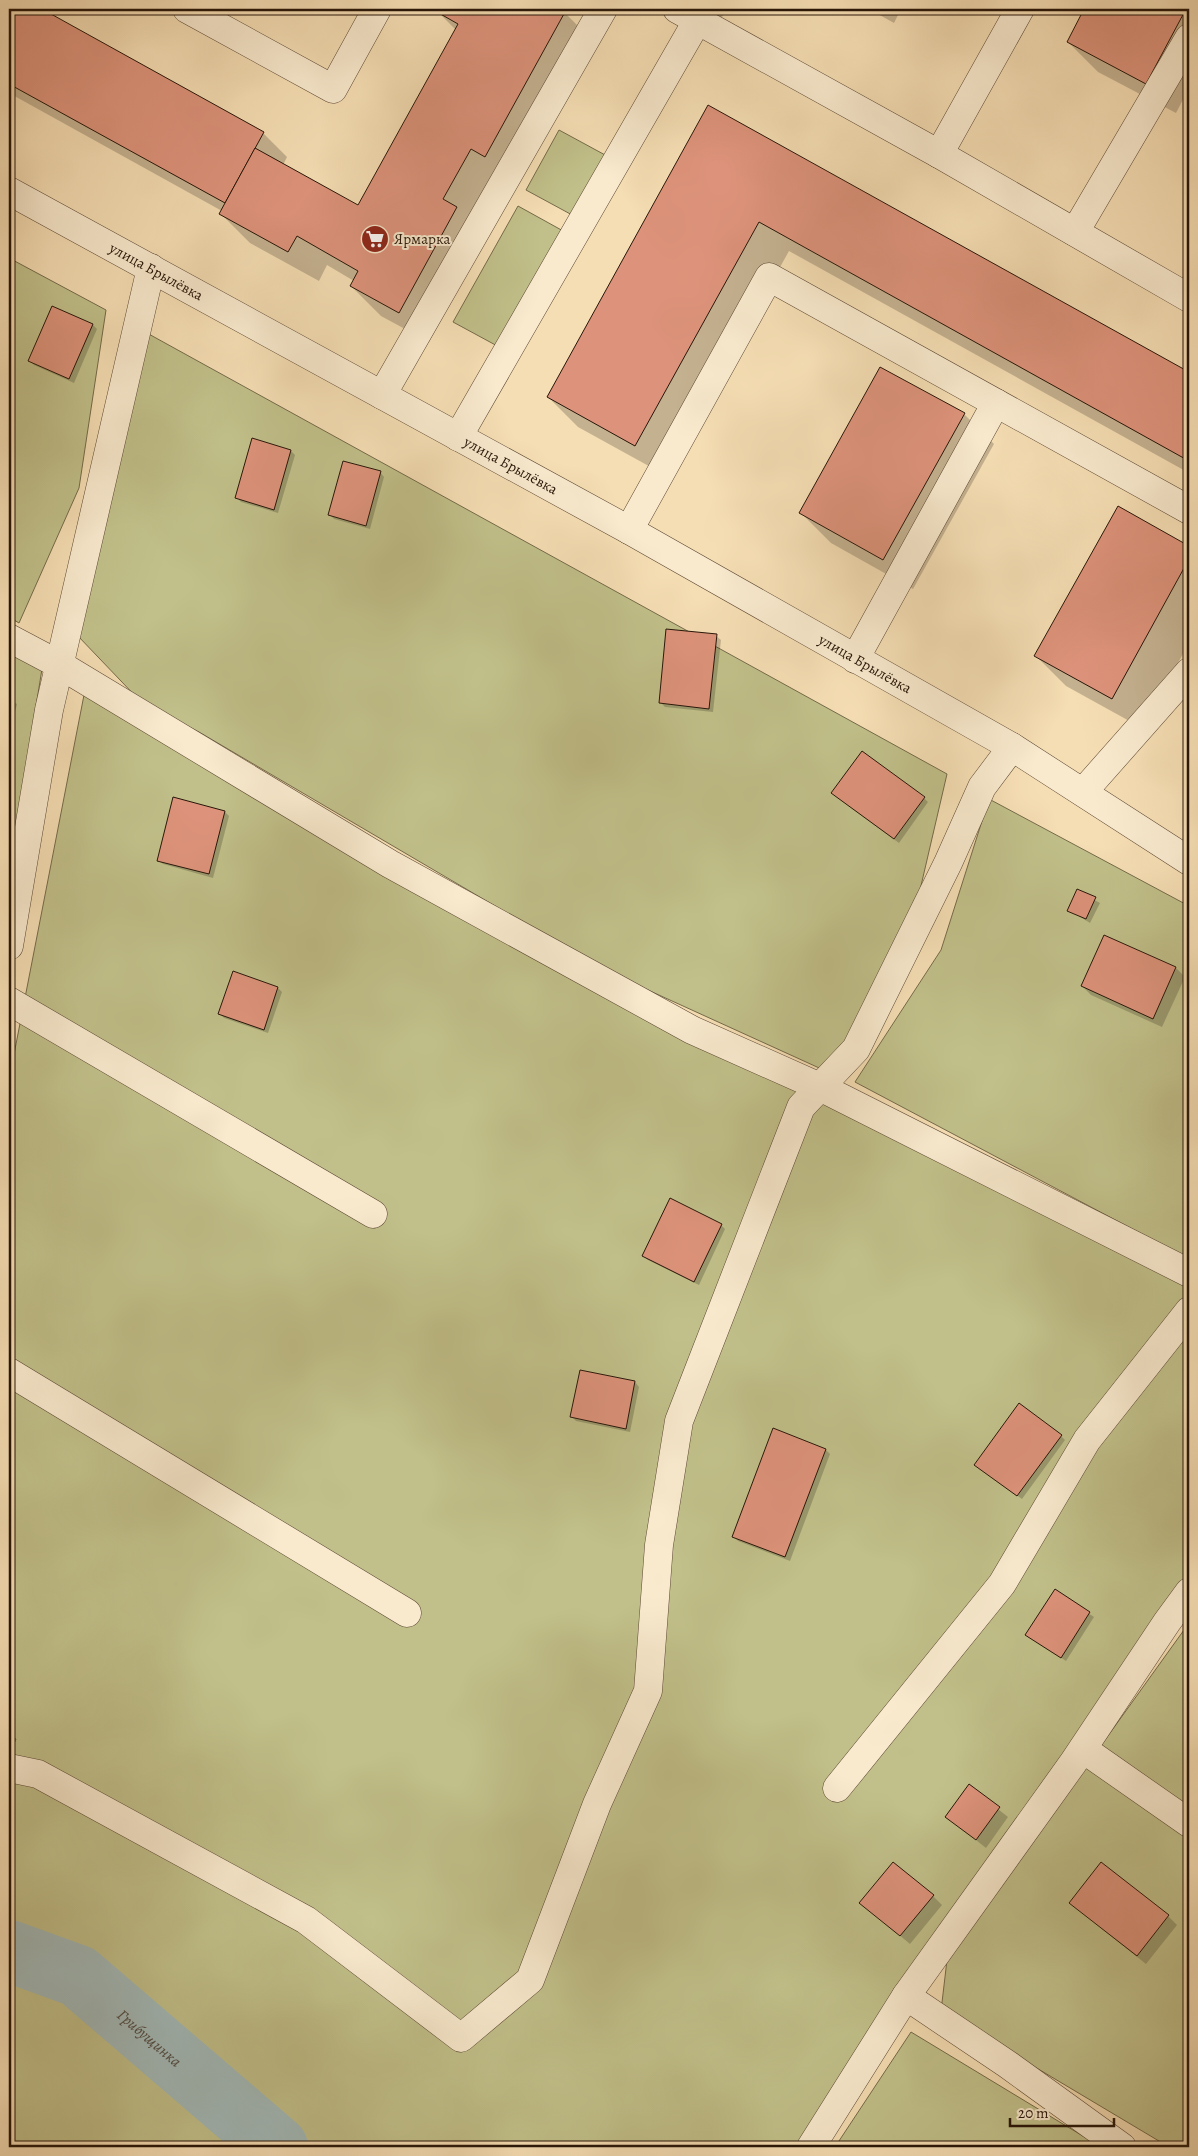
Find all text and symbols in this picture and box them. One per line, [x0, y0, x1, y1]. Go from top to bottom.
supermarket icon: Ярмарка [360, 224, 390, 254]
place label: Ярмарка [394, 229, 450, 249]
street label: улица Брылёвка [105, 237, 207, 305]
street label: улица Брылёвка [460, 431, 561, 499]
street label: улица Брылёвка [814, 629, 915, 698]
water label: Грибущинка [112, 2004, 186, 2072]
scale bar [1010, 2096, 1114, 2128]
text: 20 m [1018, 2103, 1049, 2123]

